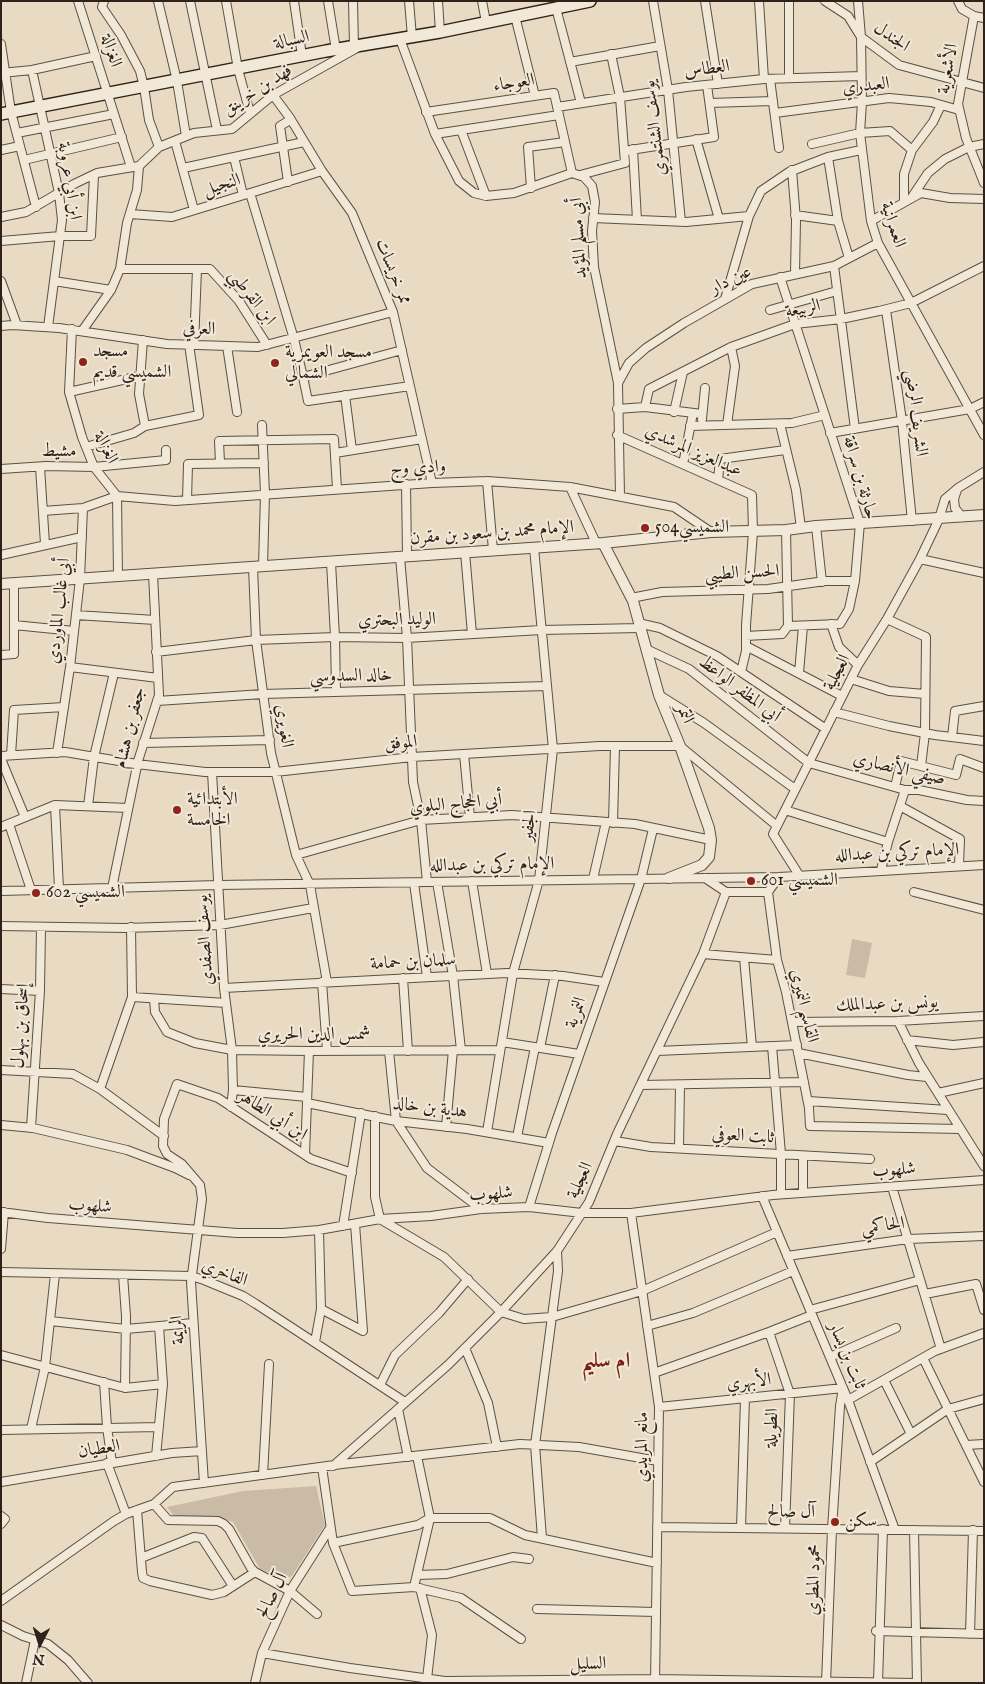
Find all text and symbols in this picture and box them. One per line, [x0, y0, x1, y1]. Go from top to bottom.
street label: الجندل [869, 18, 913, 58]
street label: السبالة [272, 27, 312, 55]
street label: الغزالة [95, 32, 125, 70]
street label: الأشعرية [934, 42, 964, 96]
street label: العطاس [683, 57, 731, 83]
street label: فهد بن خرينق [219, 61, 297, 121]
street label: العوجاء [492, 70, 536, 98]
street label: العبدري [841, 74, 891, 100]
street label: يوسف الشنتمري [639, 79, 673, 177]
street label: ابن أبي عروبة [51, 140, 85, 222]
street label: النجيل [200, 170, 244, 202]
street label: أبي مسلم المؤيد [567, 197, 593, 279]
street label: العمرانية [874, 199, 910, 251]
street label: ممر خريسات [369, 236, 415, 308]
street label: عين دار [707, 262, 755, 300]
street label: ابن القرطبي [223, 266, 279, 330]
street label: الربيعة [784, 296, 822, 324]
street label: العرفي [182, 319, 216, 341]
place label: مسجد الشميسي قديم [93, 341, 171, 384]
place label: مسجد العويمرية الشمالي [285, 342, 372, 384]
marker: مسجد الشميسي قديم [77, 356, 89, 368]
marker: مسجد العويمرية الشمالي [269, 357, 281, 369]
street label: الشريف الرضي [899, 368, 931, 458]
street label: عبدالعزيز المرشدي [641, 421, 745, 483]
street label: الغزالة [88, 428, 122, 468]
street label: حارثة بن سراقة [837, 434, 881, 522]
street label: مشيط [41, 441, 77, 463]
street label: وادي وج [389, 457, 447, 481]
street label: الإمام محمد بن سعود بن مقرن [409, 517, 575, 551]
place label: الشميسي504 [655, 517, 729, 539]
marker: الشميسي504 [639, 522, 651, 534]
street label: أبي غالب الماوردي [44, 557, 76, 665]
street label: الحسن الطيبي [704, 561, 780, 587]
street label: الوليد البحتري [358, 610, 436, 632]
street label: العجلية [820, 651, 856, 695]
street label: أبي المظفر الواعظ [693, 652, 785, 728]
street label: خالد السدوسي [310, 665, 392, 689]
street label: جعفر بن هشام [110, 685, 152, 771]
street label: التمر [670, 701, 698, 727]
street label: الغويري [269, 703, 297, 749]
street label: الموفق [384, 732, 418, 756]
street label: صيفي الأنصاري [851, 749, 947, 791]
place label: الأبتدائية الخامسة [187, 789, 238, 832]
street label: أبي الحجاج البلوي [409, 790, 503, 820]
marker: الأبتدائية الخامسة [171, 804, 183, 816]
street label: الجفير [518, 809, 542, 843]
street label: الإمام تركي بن عبدالله [834, 840, 960, 868]
street label: الإمام تركي بن عبدالله [430, 854, 554, 878]
place label: الشميسي 601 [761, 870, 838, 892]
marker: الشميسي 601 [745, 875, 757, 887]
place label: الشميسي 602 [46, 882, 125, 904]
marker: الشميسي 602 [30, 887, 42, 899]
street label: يوسف الصفدي [192, 894, 220, 986]
street label: سلمان بن حمامة [370, 950, 456, 976]
street label: القاسم النميري [784, 967, 822, 1045]
street label: إسحاق بن بهلول [8, 983, 36, 1069]
street label: يونس بن عبدالملك [836, 992, 938, 1018]
street label: النمرية [562, 995, 592, 1031]
street label: شمس الدين الحريري [257, 1024, 371, 1046]
street label: ابن أبي الطاهر [233, 1086, 311, 1146]
street label: هدية بن خالد [392, 1094, 468, 1124]
street label: ثابت العوفي [711, 1125, 775, 1149]
street label: العجلية [563, 1159, 599, 1203]
street label: شلهوب [871, 1159, 917, 1183]
street label: شلهوب [468, 1183, 514, 1207]
street label: شلهوب [67, 1195, 113, 1219]
street label: الحاكمي [860, 1214, 906, 1240]
street label: الفاخري [198, 1255, 250, 1293]
street label: الريمة [167, 1315, 191, 1345]
street label: ثابت بن يسار [822, 1319, 870, 1393]
district label: ام سليم [582, 1349, 630, 1375]
street label: الأبهري [726, 1370, 772, 1396]
street label: الطويلة [762, 1408, 784, 1448]
street label: مانع المريدي [632, 1412, 654, 1482]
street label: العطيان [76, 1436, 122, 1464]
street label: آل صالح [767, 1502, 815, 1524]
place label: سكن [845, 1511, 877, 1533]
marker: سكن [829, 1516, 841, 1528]
street label: محمود المطري [803, 1544, 827, 1616]
street label: آل صالح [252, 1570, 294, 1622]
north arrow [15, 1619, 65, 1669]
text: N [32, 1649, 46, 1668]
street label: السليل [569, 1654, 607, 1676]

